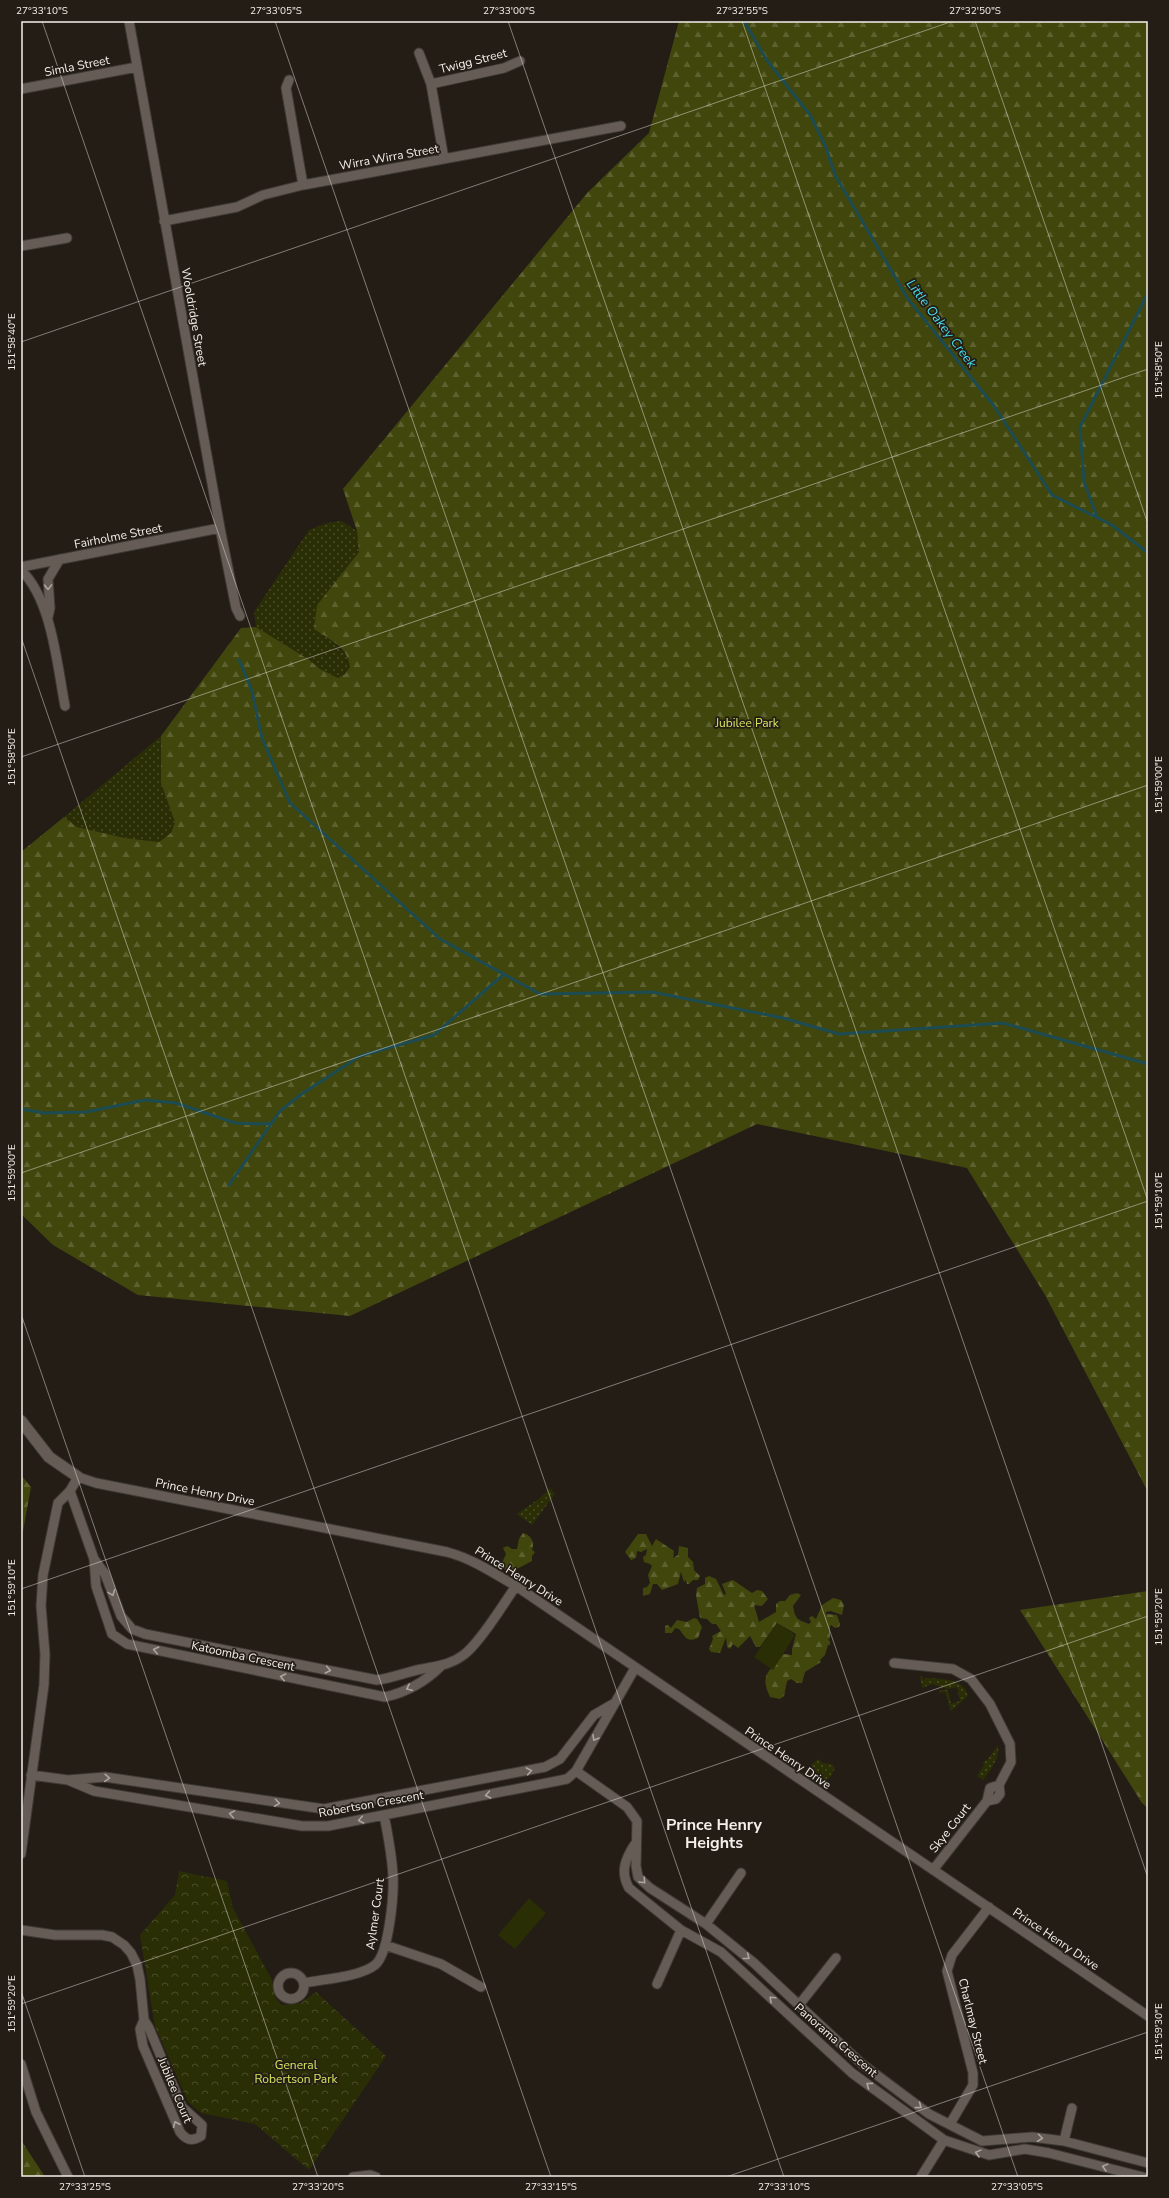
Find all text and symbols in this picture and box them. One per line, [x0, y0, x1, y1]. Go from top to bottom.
text: 27°33'10"S [16, 4, 68, 18]
text: 27°33'05"S [250, 4, 302, 18]
text: 27°33'00"S [483, 4, 535, 18]
text: 27°32'55"S [716, 4, 768, 18]
text: 27°32'50"S [949, 4, 1001, 18]
street label: Twigg Street [437, 45, 509, 77]
street label: Simla Street [43, 52, 112, 80]
street label: Wirra Wirra Street [338, 140, 441, 174]
street label: Wooldridge Street [177, 267, 211, 368]
water label: Little Oakey Creek [902, 276, 981, 372]
text: 151°58'40"E [5, 313, 19, 371]
text: 151°58'50"E [1152, 341, 1166, 399]
street label: Fairholme Street [73, 519, 164, 552]
one-way arrow [44, 584, 53, 590]
park label: Jubilee Park [714, 715, 780, 731]
text: 151°58'50"E [5, 728, 19, 786]
text: 151°59'00"E [1152, 756, 1166, 814]
text: 151°59'00"E [5, 1144, 19, 1202]
text: 151°59'10"E [1152, 1172, 1166, 1230]
street label: Prince Henry Drive [154, 1475, 256, 1509]
street label: Prince Henry Drive [472, 1542, 566, 1610]
text: 151°59'10"E [5, 1559, 19, 1617]
text: 151°59'20"E [1152, 1588, 1166, 1646]
one-way arrow [108, 1589, 116, 1596]
street label: Katoomba Crescent [190, 1637, 297, 1675]
one-way arrow [153, 1646, 159, 1655]
one-way arrow [325, 1665, 331, 1673]
one-way arrow [280, 1673, 286, 1681]
one-way arrow [406, 1683, 414, 1691]
street label: Prince Henry Drive [742, 1723, 834, 1793]
one-way arrow [592, 1734, 600, 1741]
one-way arrow [526, 1767, 532, 1775]
one-way arrow [104, 1774, 110, 1783]
street label: Robertson Crescent [317, 1787, 426, 1821]
one-way arrow [485, 1790, 491, 1798]
one-way arrow [274, 1798, 280, 1807]
street label: Skye Court [926, 1799, 975, 1856]
one-way arrow [229, 1810, 235, 1819]
district label: Prince Henry Heights [666, 1814, 763, 1854]
one-way arrow [357, 1815, 364, 1823]
street label: Aylmer Court [362, 1876, 388, 1951]
one-way arrow [638, 1876, 645, 1884]
street label: Prince Henry Drive [1010, 1904, 1102, 1974]
one-way arrow [743, 1952, 750, 1959]
text: 151°59'20"E [5, 1975, 19, 2033]
street label: Charlmay Street [955, 1977, 992, 2066]
one-way arrow [769, 1996, 777, 2003]
street label: Panorama Crescent [791, 2000, 881, 2081]
text: 151°59'30"E [1152, 2003, 1166, 2061]
street label: Jubilee Court [154, 2054, 196, 2126]
park label: General Robertson Park [254, 2057, 339, 2087]
one-way arrow [866, 2083, 873, 2090]
one-way arrow [915, 2102, 922, 2109]
one-way arrow [173, 2120, 181, 2128]
one-way arrow [1037, 2134, 1043, 2143]
one-way arrow [975, 2149, 982, 2158]
one-way arrow [1102, 2164, 1109, 2172]
text: 27°33'25"S [59, 2180, 111, 2194]
text: 27°33'20"S [292, 2180, 344, 2194]
text: 27°33'15"S [525, 2180, 577, 2194]
text: 27°33'10"S [758, 2180, 810, 2194]
text: 27°33'05"S [991, 2180, 1043, 2194]

